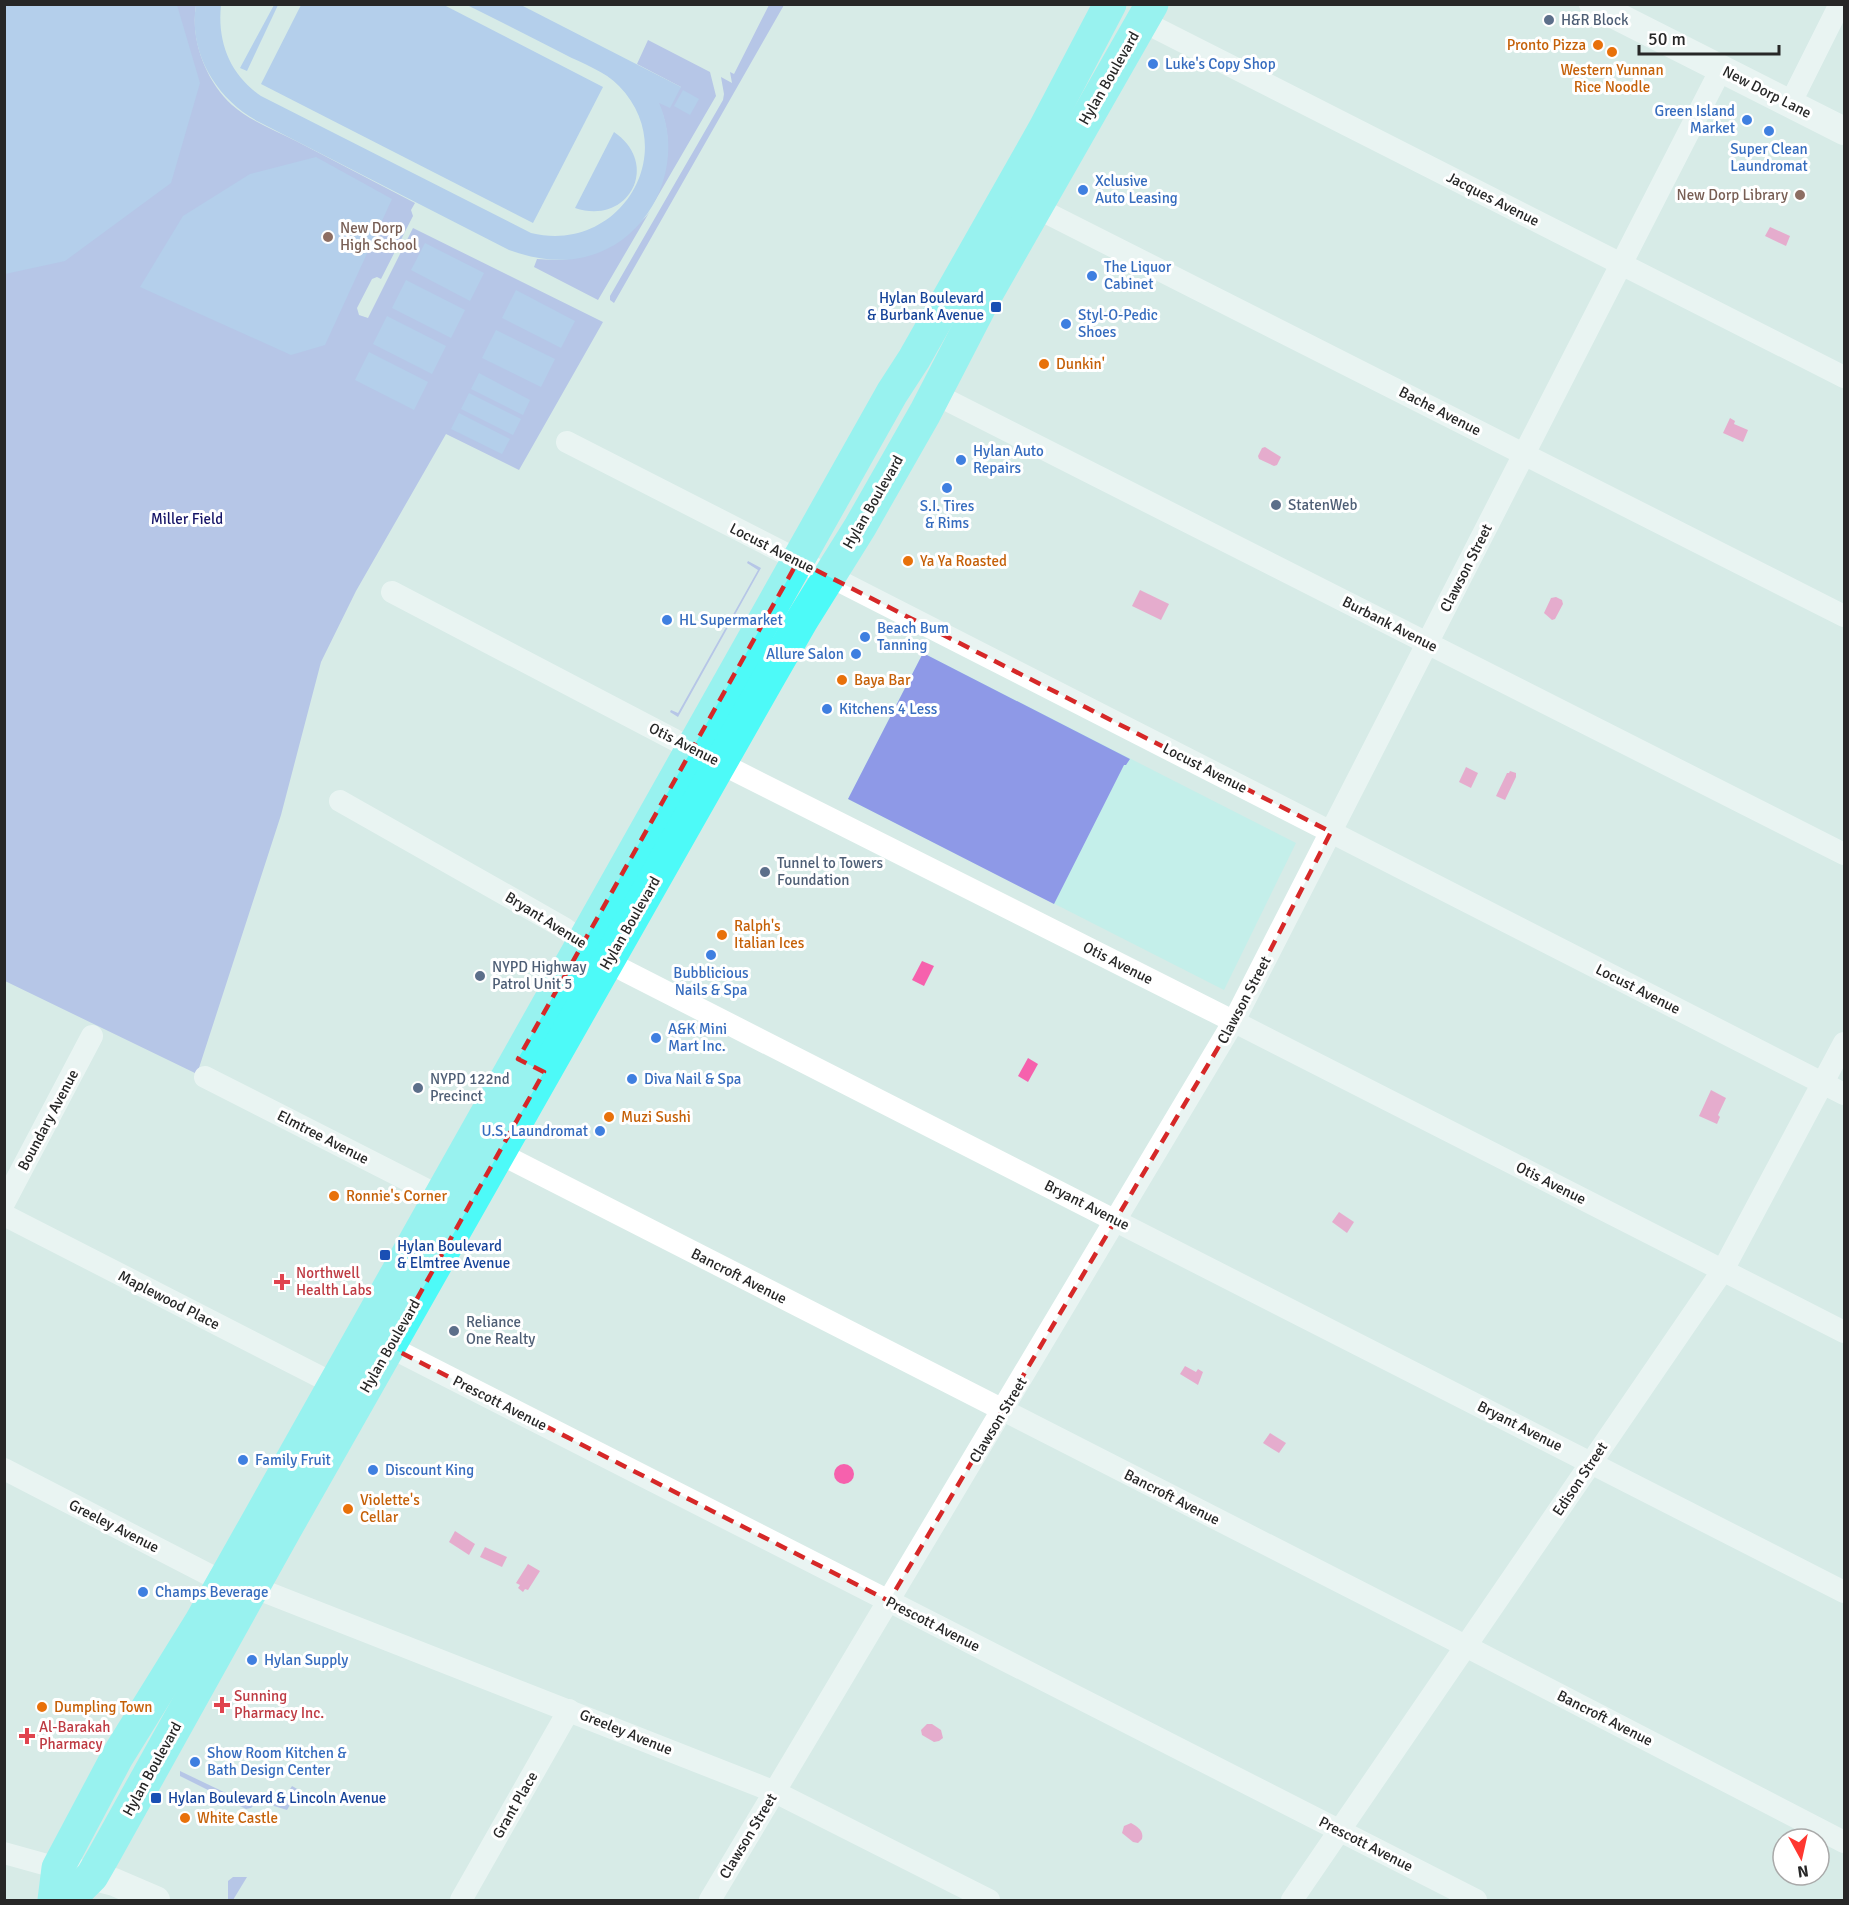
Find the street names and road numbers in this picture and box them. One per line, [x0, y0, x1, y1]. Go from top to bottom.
street label: Hylan Boulevard [1075, 28, 1143, 128]
street label: New Dorp Lane [1720, 62, 1814, 122]
street label: Jacques Avenue [1444, 168, 1542, 230]
street label: Bache Avenue [1396, 383, 1484, 439]
street label: Hylan Boulevard [839, 452, 907, 552]
street label: Locust Avenue [727, 519, 817, 577]
street label: Clawson Street [1436, 521, 1496, 615]
street label: Burbank Avenue [1339, 592, 1441, 656]
street label: Otis Avenue [646, 719, 722, 769]
street label: Locust Avenue [1160, 739, 1250, 797]
street label: Hylan Boulevard [596, 873, 664, 973]
street label: Bryant Avenue [502, 888, 590, 952]
street label: Otis Avenue [1080, 938, 1156, 988]
street label: Clawson Street [1213, 953, 1275, 1047]
street label: Locust Avenue [1593, 960, 1683, 1018]
street label: Boundary Avenue [14, 1066, 82, 1174]
street label: Elmtree Avenue [274, 1106, 372, 1168]
street label: Otis Avenue [1513, 1158, 1589, 1208]
street label: Bryant Avenue [1042, 1176, 1132, 1234]
street label: Bancroft Avenue [688, 1244, 790, 1308]
street label: Maplewood Place [115, 1267, 223, 1333]
street label: Hylan Boulevard [356, 1296, 424, 1396]
street label: Prescott Avenue [450, 1372, 550, 1434]
street label: Clawson Street [965, 1374, 1031, 1466]
street label: Bryant Avenue [1475, 1397, 1565, 1455]
street label: Edison Street [1549, 1439, 1611, 1519]
street label: Bancroft Avenue [1121, 1465, 1223, 1529]
street label: Greeley Avenue [66, 1496, 162, 1556]
street label: Prescott Avenue [883, 1593, 983, 1655]
street label: Bancroft Avenue [1554, 1686, 1656, 1750]
street label: Greeley Avenue [577, 1705, 675, 1759]
street label: Hylan Boulevard [119, 1719, 185, 1819]
street label: Grant Place [489, 1768, 541, 1842]
street label: Clawson Street [715, 1790, 781, 1882]
street label: Prescott Avenue [1316, 1813, 1416, 1875]

